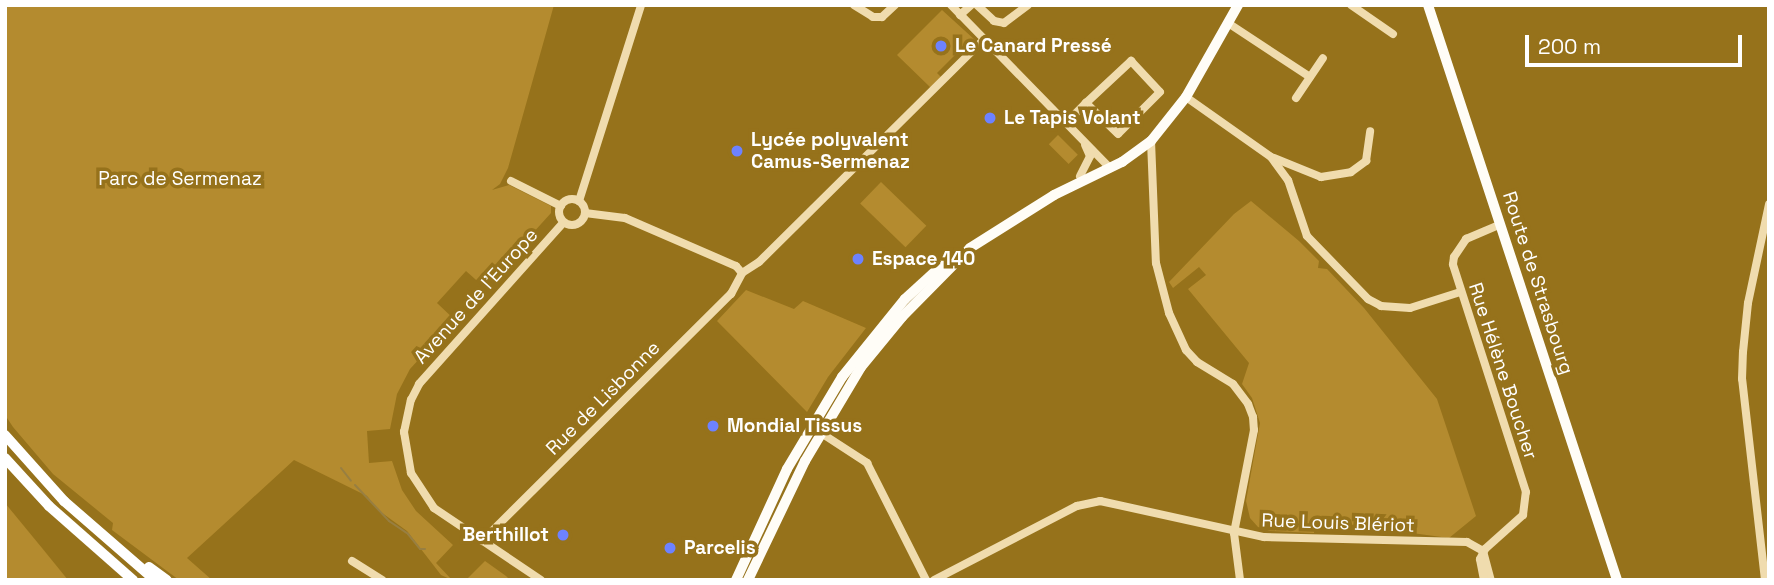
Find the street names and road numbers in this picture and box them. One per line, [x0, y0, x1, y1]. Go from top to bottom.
street label: Route de Strasbourg [1498, 189, 1578, 377]
street label: Avenue de l'Europe [409, 224, 543, 368]
street label: Rue Hélène Boucher [1464, 280, 1542, 462]
street label: Rue de Lisbonne [541, 336, 665, 460]
street label: Rue Louis Blériot [1261, 509, 1415, 537]

